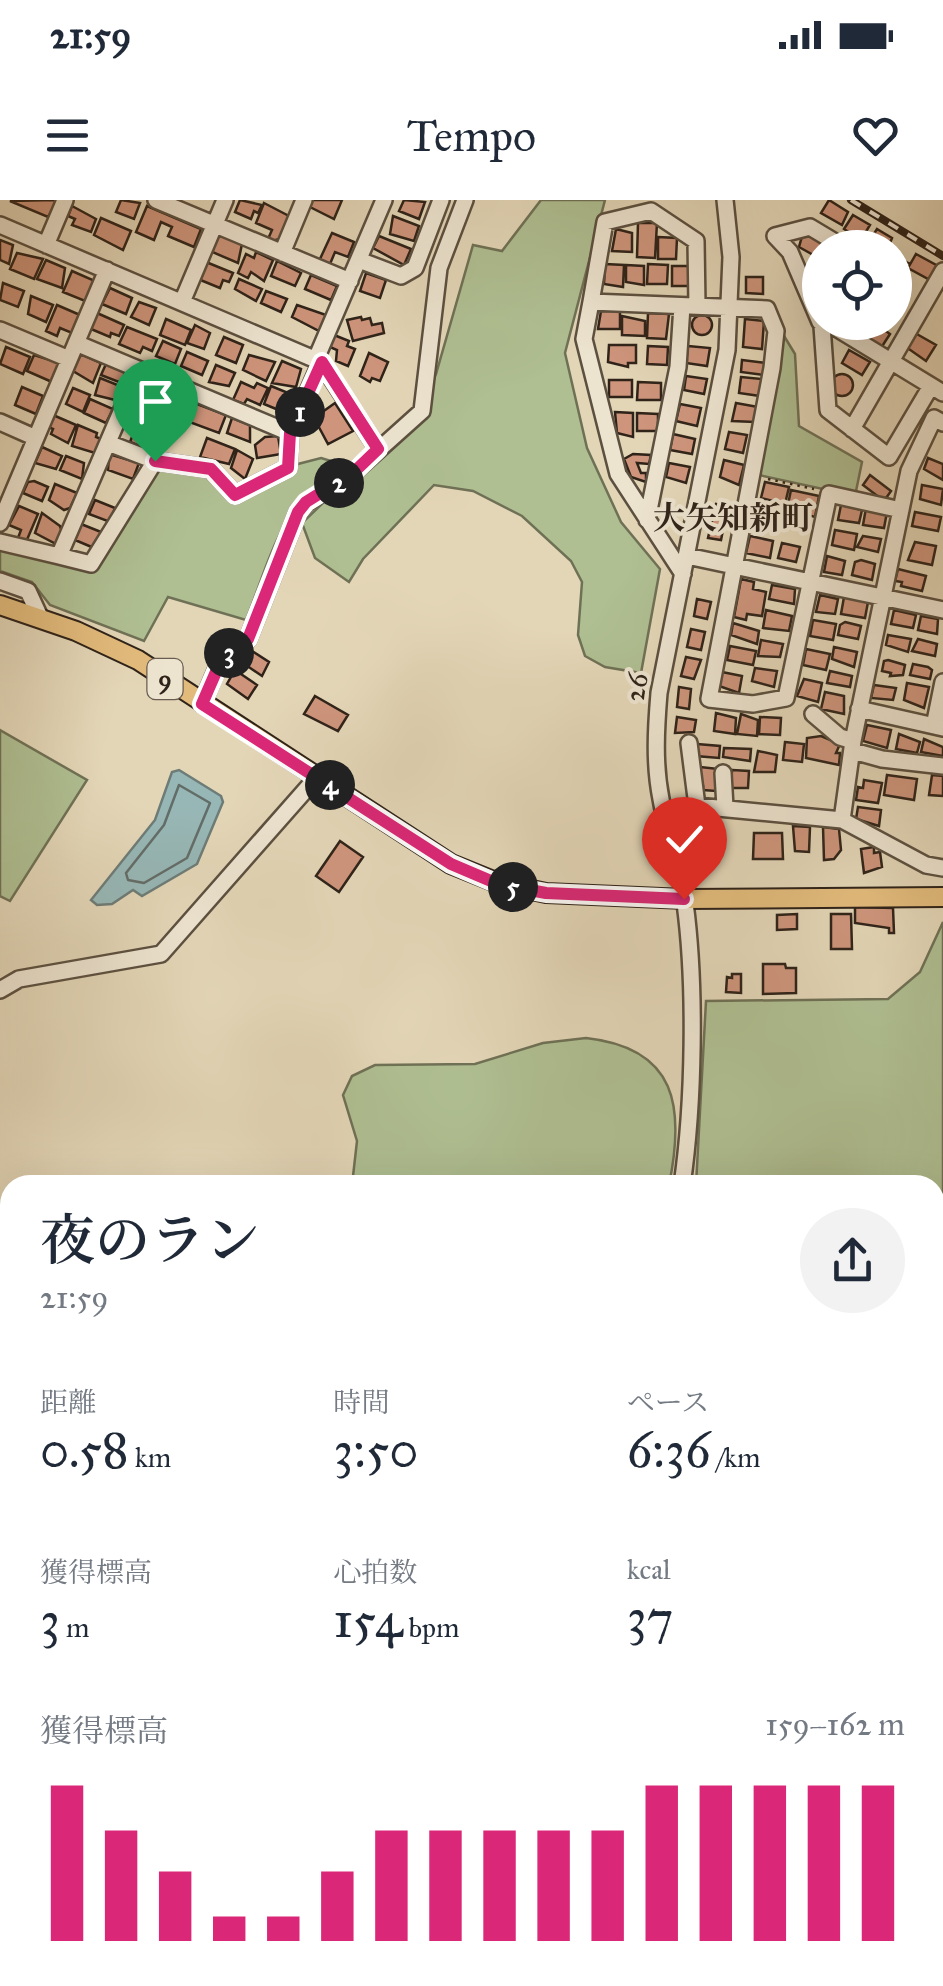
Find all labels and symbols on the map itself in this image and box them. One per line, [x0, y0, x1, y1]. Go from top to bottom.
pin [113, 359, 198, 462]
pin: 1 [275, 387, 325, 437]
pin: 2 [314, 458, 364, 508]
district label: 大矢知新町 [653, 499, 813, 538]
pin: 3 [204, 628, 254, 678]
road number: 9 [148, 659, 182, 699]
street label: 26 [617, 669, 656, 704]
pin: 4 [305, 760, 355, 810]
pin [642, 797, 727, 900]
pin: 5 [488, 862, 538, 912]

